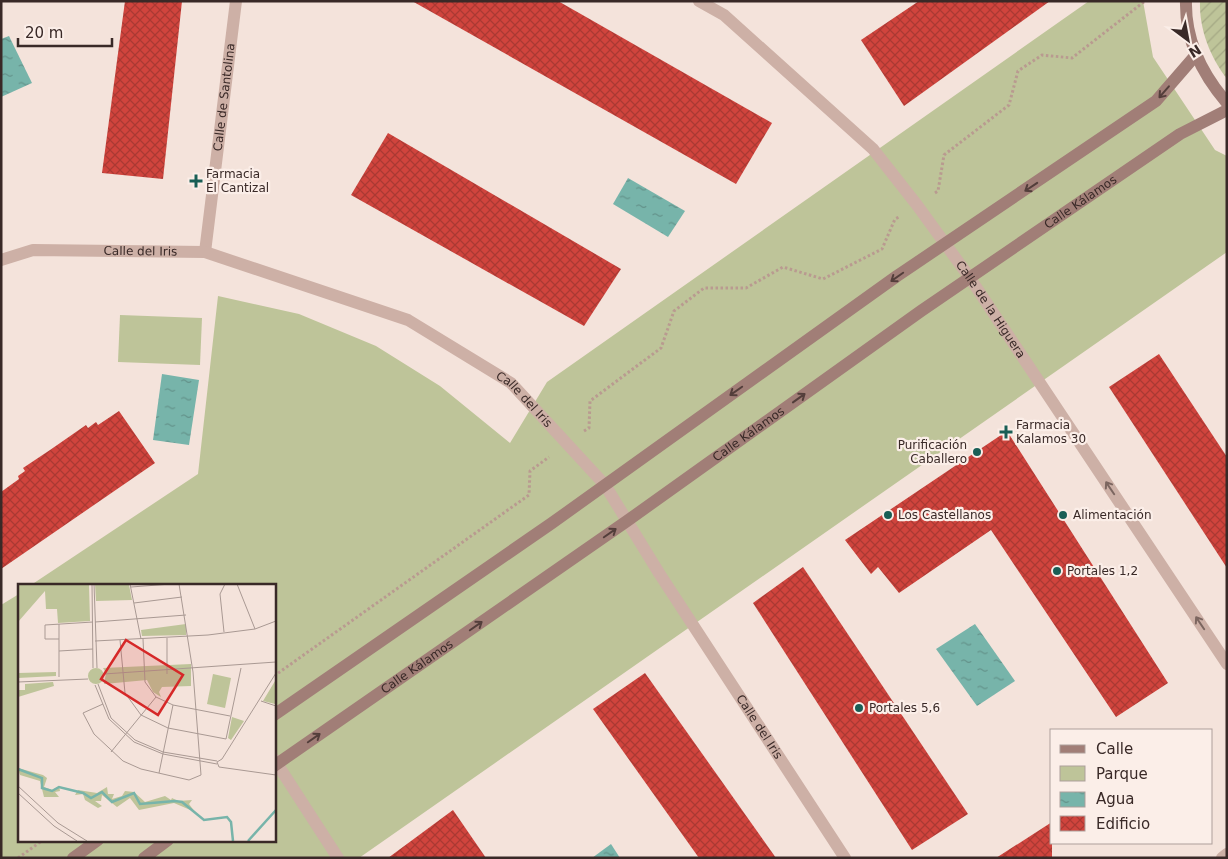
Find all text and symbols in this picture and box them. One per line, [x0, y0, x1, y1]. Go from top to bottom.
scale bar [18, 15, 111, 47]
north arrow [1163, 15, 1213, 65]
text: 20 m [25, 24, 63, 42]
text: N [1186, 41, 1204, 61]
street label: Calle de Santolina [211, 42, 238, 152]
one-way arrow [1158, 86, 1169, 99]
place label: Farmacia El Cantizal [206, 167, 269, 195]
street label: Calle Kálamos [1041, 172, 1119, 232]
marker: Farmacia El Cantizal [190, 175, 202, 187]
one-way arrow [1025, 182, 1039, 192]
street label: Calle del Iris [103, 244, 178, 259]
street label: Calle de la Higuera [953, 258, 1028, 361]
one-way arrow [890, 272, 904, 282]
street label: Calle del Iris [493, 369, 555, 430]
one-way arrow [729, 386, 743, 396]
one-way arrow [792, 393, 806, 403]
street label: Calle Kálamos [710, 404, 787, 465]
place label: Farmacia Kalamos 30 [1016, 418, 1086, 446]
marker: Farmacia Kalamos 30 [1000, 426, 1012, 438]
place label: Purificación Caballero [898, 438, 967, 466]
marker: Purificación Caballero [971, 446, 983, 458]
one-way arrow [1105, 481, 1115, 495]
place label: Los Castellanos [898, 508, 991, 522]
place label: Alimentación [1073, 508, 1152, 522]
marker: Los Castellanos [882, 509, 894, 521]
marker: Alimentación [1057, 509, 1069, 521]
one-way arrow [602, 528, 616, 538]
place label: Portales 1,2 [1067, 564, 1138, 578]
marker: Portales 1,2 [1051, 565, 1063, 577]
inset map [18, 584, 275, 842]
one-way arrow [1195, 617, 1205, 631]
one-way arrow [469, 621, 483, 631]
street label: Calle Kálamos [378, 637, 456, 697]
street label: Calle del Iris [733, 692, 785, 762]
place label: Portales 5,6 [869, 701, 940, 715]
marker: Portales 5,6 [853, 702, 865, 714]
legend [1050, 729, 1213, 844]
one-way arrow [307, 733, 321, 743]
text: Calle [1096, 740, 1133, 758]
text: Parque [1096, 765, 1148, 783]
text: Agua [1096, 790, 1134, 808]
text: Edificio [1096, 815, 1150, 833]

